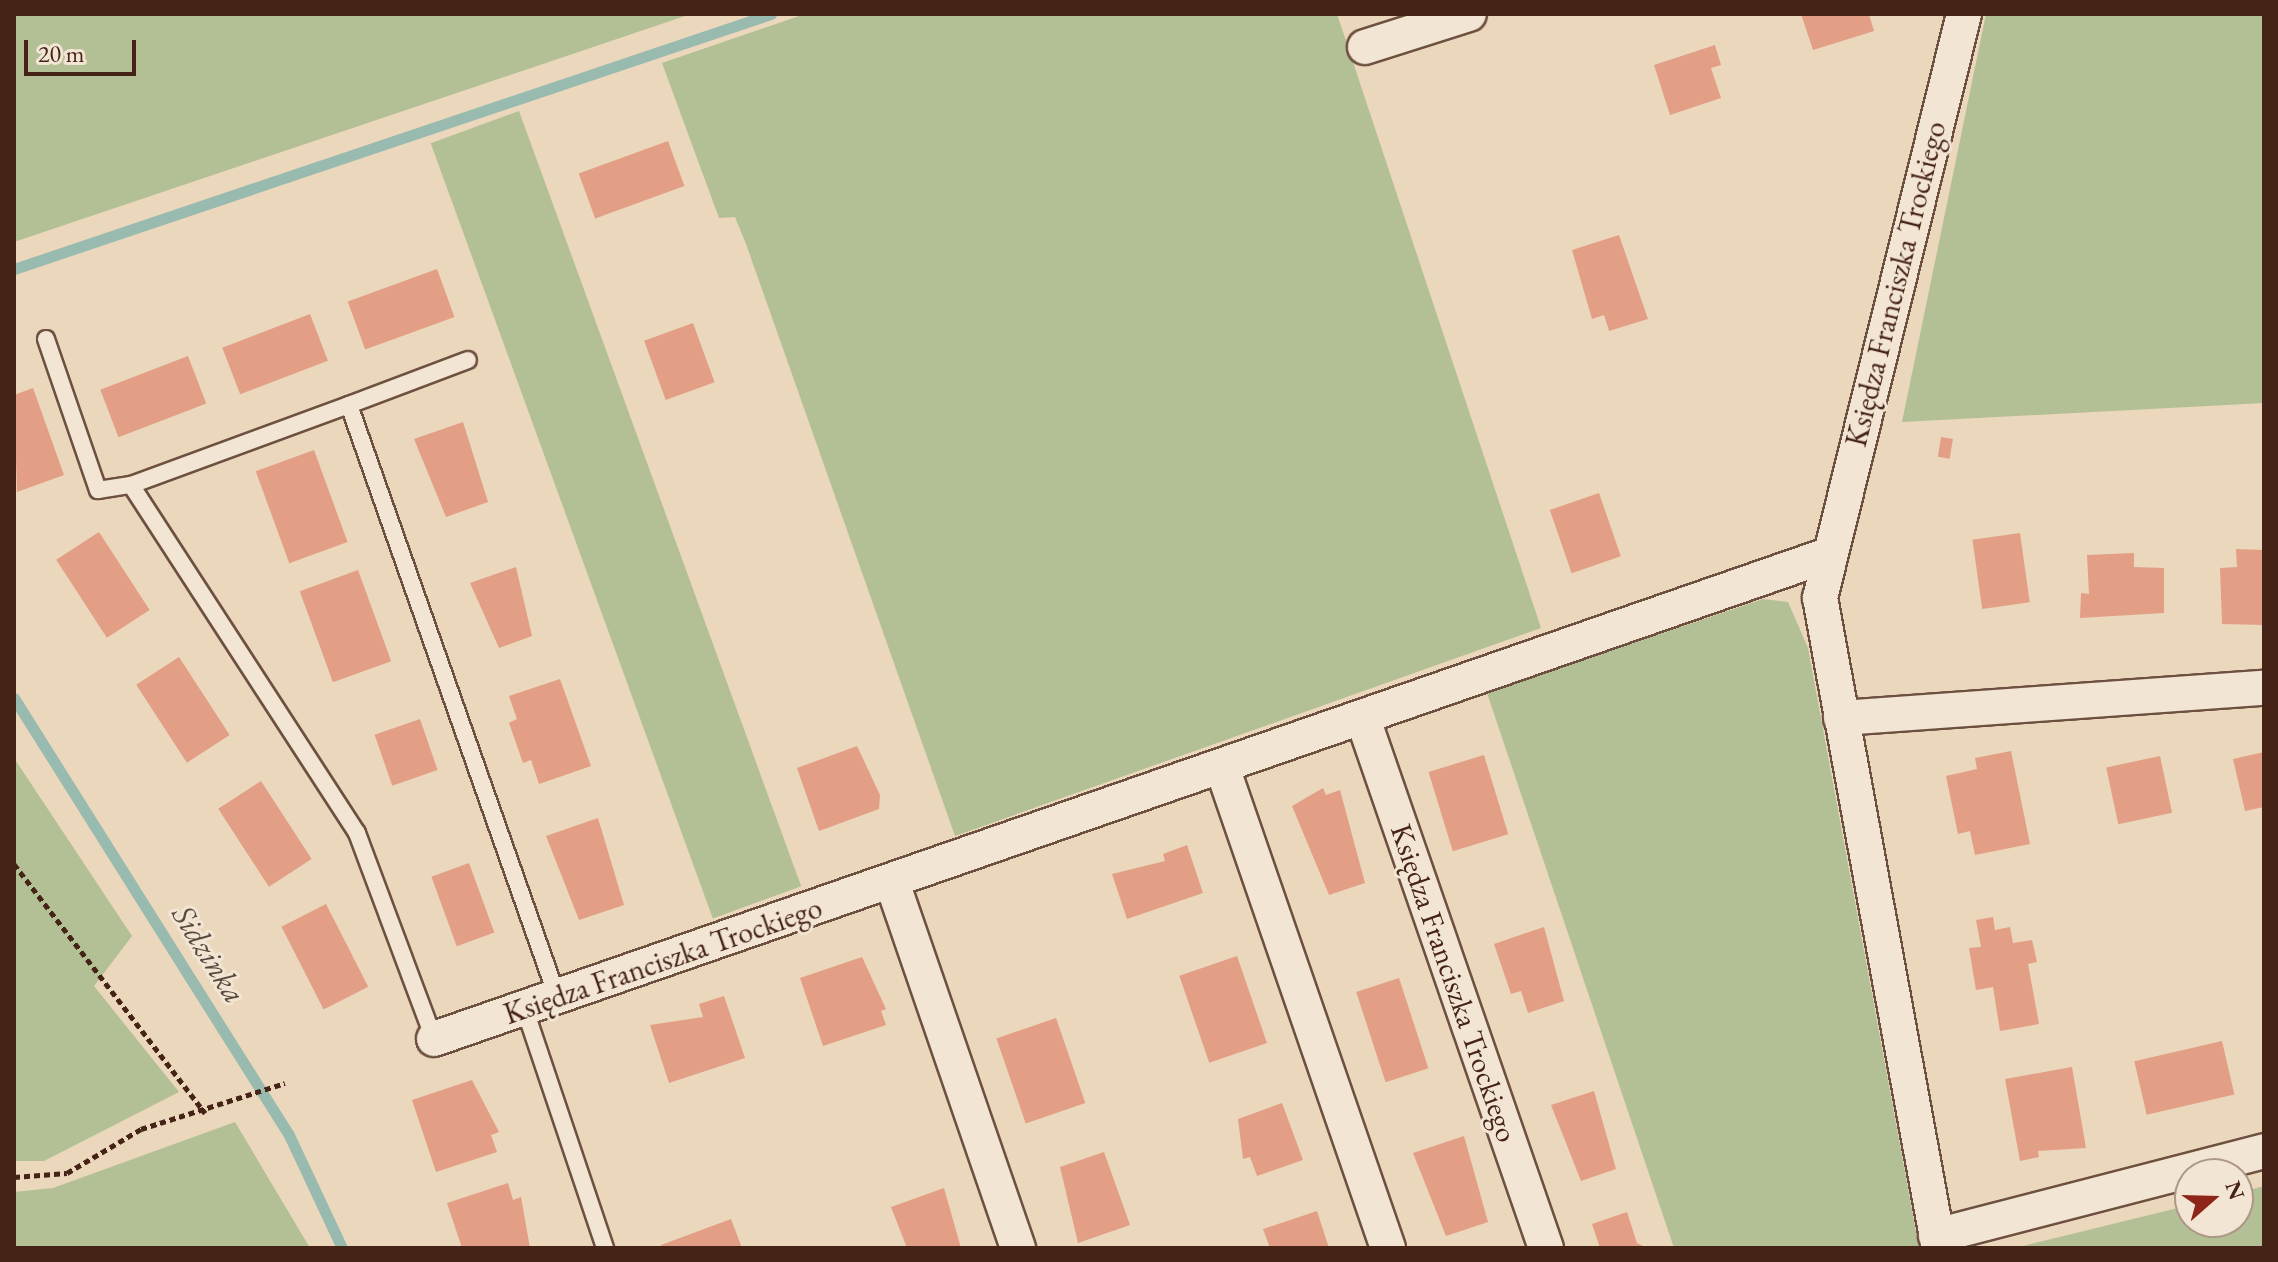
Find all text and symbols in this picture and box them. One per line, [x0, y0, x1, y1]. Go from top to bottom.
scale bar [28, 24, 140, 74]
text: 20 m [38, 38, 85, 69]
street label: Księdza Franciszka Trockiego [1838, 118, 1954, 450]
street label: Księdza Franciszka Trockiego [1383, 819, 1525, 1147]
street label: Księdza Franciszka Trockiego [499, 890, 827, 1032]
water label: Sidzinka [164, 898, 254, 1010]
north arrow [2174, 1158, 2254, 1238]
text: N [2218, 1177, 2252, 1204]

